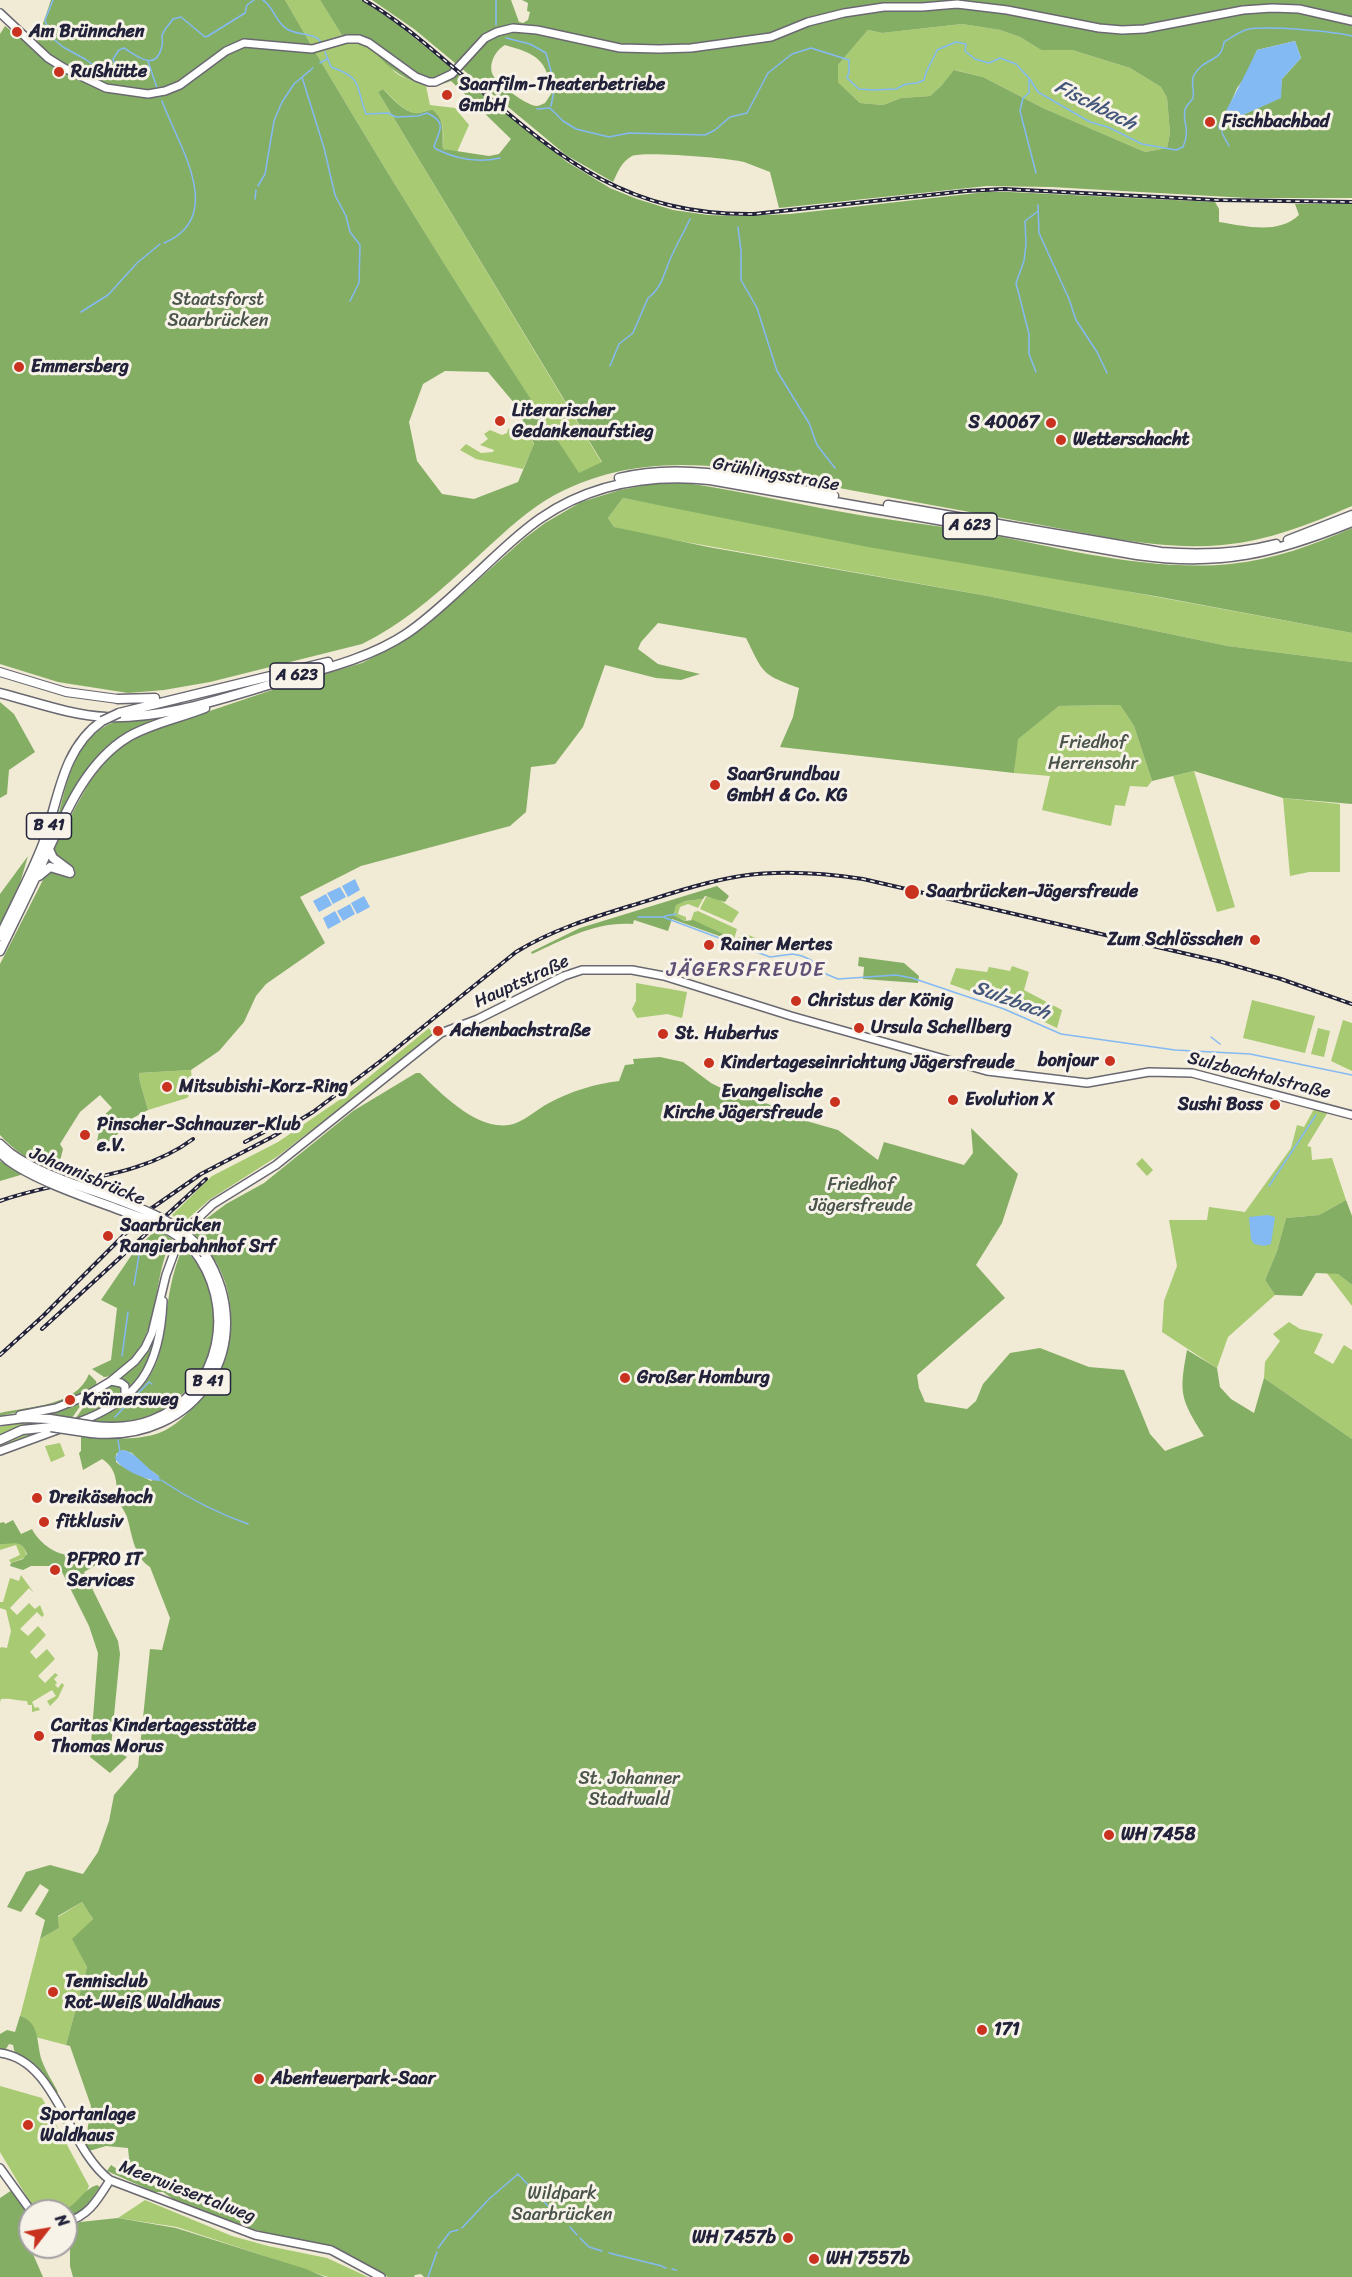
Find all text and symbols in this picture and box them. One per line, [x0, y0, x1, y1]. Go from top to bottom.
place label: Am Brünnchen [29, 21, 145, 43]
marker: Am Brünnchen [10, 25, 24, 39]
place label: Rußhütte [71, 61, 147, 83]
marker: Rußhütte [52, 65, 66, 79]
place label: Saarfilm-Theaterbetriebe GmbH [459, 74, 665, 116]
water label: Fischbach [1051, 75, 1139, 137]
marker: Saarfilm-Theaterbetriebe GmbH [440, 88, 454, 102]
place label: Fischbachbad [1222, 111, 1329, 133]
marker: Fischbachbad [1203, 115, 1217, 129]
park label: Staatsforst Saarbrücken [168, 289, 268, 332]
place label: Emmersberg [31, 356, 129, 378]
marker: Emmersberg [12, 360, 26, 374]
place label: Literarischer Gedankenaufstieg [512, 400, 654, 442]
place label: S 40067 [969, 412, 1039, 434]
marker: Literarischer Gedankenaufstieg [493, 414, 507, 428]
marker: S 40067 [1044, 416, 1058, 430]
place label: Wetterschacht [1073, 429, 1190, 451]
marker: Wetterschacht [1054, 433, 1068, 447]
street label: Grühlingsstraße [711, 453, 841, 497]
road number: A 623 [943, 513, 997, 539]
road number: A 623 [270, 663, 324, 689]
park label: Friedhof Herrensohr [1048, 732, 1138, 774]
place label: SaarGrundbau GmbH & Co. KG [727, 764, 848, 806]
marker: SaarGrundbau GmbH & Co. KG [708, 778, 722, 792]
road number: B 41 [26, 813, 72, 839]
place label: Saarbrücken-Jägersfreude [926, 881, 1138, 903]
marker: Saarbrücken-Jägersfreude [903, 883, 921, 901]
place label: Zum Schlösschen [1107, 929, 1243, 951]
marker: Zum Schlösschen [1248, 933, 1262, 947]
place label: Rainer Mertes [721, 934, 832, 956]
marker: Rainer Mertes [702, 938, 716, 952]
street label: Hauptstraße [471, 951, 573, 1013]
district label: JÄGERSFREUDE [667, 959, 825, 983]
water label: Sulzbach [969, 976, 1053, 1026]
place label: Christus der König [808, 990, 954, 1012]
marker: Christus der König [789, 994, 803, 1008]
place label: Ursula Schellberg [871, 1017, 1012, 1039]
place label: Achenbachstraße [450, 1020, 591, 1042]
marker: Ursula Schellberg [852, 1021, 866, 1035]
place label: St. Hubertus [675, 1023, 778, 1045]
marker: Achenbachstraße [431, 1024, 445, 1038]
marker: St. Hubertus [656, 1027, 670, 1041]
street label: Sulzbachtalstraße [1185, 1048, 1333, 1104]
place label: bonjour [1038, 1050, 1098, 1072]
place label: Kindertageseinrichtung Jägersfreude [721, 1052, 1015, 1074]
marker: bonjour [1103, 1054, 1117, 1068]
marker: Kindertageseinrichtung Jägersfreude [702, 1056, 716, 1070]
place label: Mitsubishi-Korz-Ring [179, 1076, 348, 1098]
marker: Mitsubishi-Korz-Ring [160, 1080, 174, 1094]
place label: Evangelische Kirche Jägersfreude [664, 1081, 823, 1124]
place label: Evolution X [965, 1089, 1055, 1111]
marker: Evolution X [946, 1093, 960, 1107]
place label: Sushi Boss [1178, 1094, 1263, 1116]
marker: Evangelische Kirche Jägersfreude [828, 1095, 842, 1109]
marker: Sushi Boss [1268, 1098, 1282, 1112]
place label: Pinscher-Schnauzer-Klub e.V. [97, 1114, 301, 1156]
marker: Pinscher-Schnauzer-Klub e.V. [78, 1128, 92, 1142]
street label: Johannisbrücke [26, 1143, 148, 1211]
park label: Friedhof Jägersfreude [809, 1174, 913, 1216]
place label: Saarbrücken Rangierbahnhof Srf [120, 1215, 275, 1258]
marker: Saarbrücken Rangierbahnhof Srf [101, 1229, 115, 1243]
place label: Großer Homburg [637, 1367, 770, 1389]
road number: B 41 [186, 1369, 230, 1395]
marker: Großer Homburg [618, 1371, 632, 1385]
place label: Krämersweg [82, 1389, 179, 1411]
marker: Krämersweg [63, 1393, 77, 1407]
place label: Dreikäsehoch [49, 1487, 153, 1509]
marker: Dreikäsehoch [30, 1491, 44, 1505]
place label: fitklusiv [56, 1511, 123, 1533]
marker: fitklusiv [37, 1515, 51, 1529]
place label: PFPRO IT Services [67, 1549, 142, 1592]
marker: PFPRO IT Services [48, 1563, 62, 1577]
place label: Caritas Kindertagesstätte Thomas Morus [51, 1715, 256, 1758]
marker: Caritas Kindertagesstätte Thomas Morus [32, 1729, 46, 1743]
park label: St. Johanner Stadtwald [579, 1768, 679, 1810]
place label: WH 7458 [1121, 1824, 1196, 1846]
marker: WH 7458 [1102, 1828, 1116, 1842]
place label: Tennisclub Rot-Weiß Waldhaus [65, 1971, 221, 2014]
marker: Tennisclub Rot-Weiß Waldhaus [46, 1985, 60, 1999]
place label: 171 [994, 2019, 1020, 2041]
marker: 171 [975, 2023, 989, 2037]
place label: Abenteuerpark-Saar [271, 2068, 435, 2090]
marker: Abenteuerpark-Saar [252, 2072, 266, 2086]
place label: Sportanlage Waldhaus [40, 2104, 136, 2146]
marker: Sportanlage Waldhaus [21, 2118, 35, 2132]
street label: Meerwiesertalweg [116, 2156, 258, 2228]
park label: Wildpark Saarbrücken [512, 2183, 612, 2226]
north arrow [18, 2199, 78, 2259]
text: N [47, 2208, 77, 2233]
place label: WH 7457b [692, 2227, 776, 2249]
marker: WH 7457b [781, 2231, 795, 2245]
place label: WH 7557b [826, 2248, 910, 2270]
marker: WH 7557b [807, 2252, 821, 2266]

